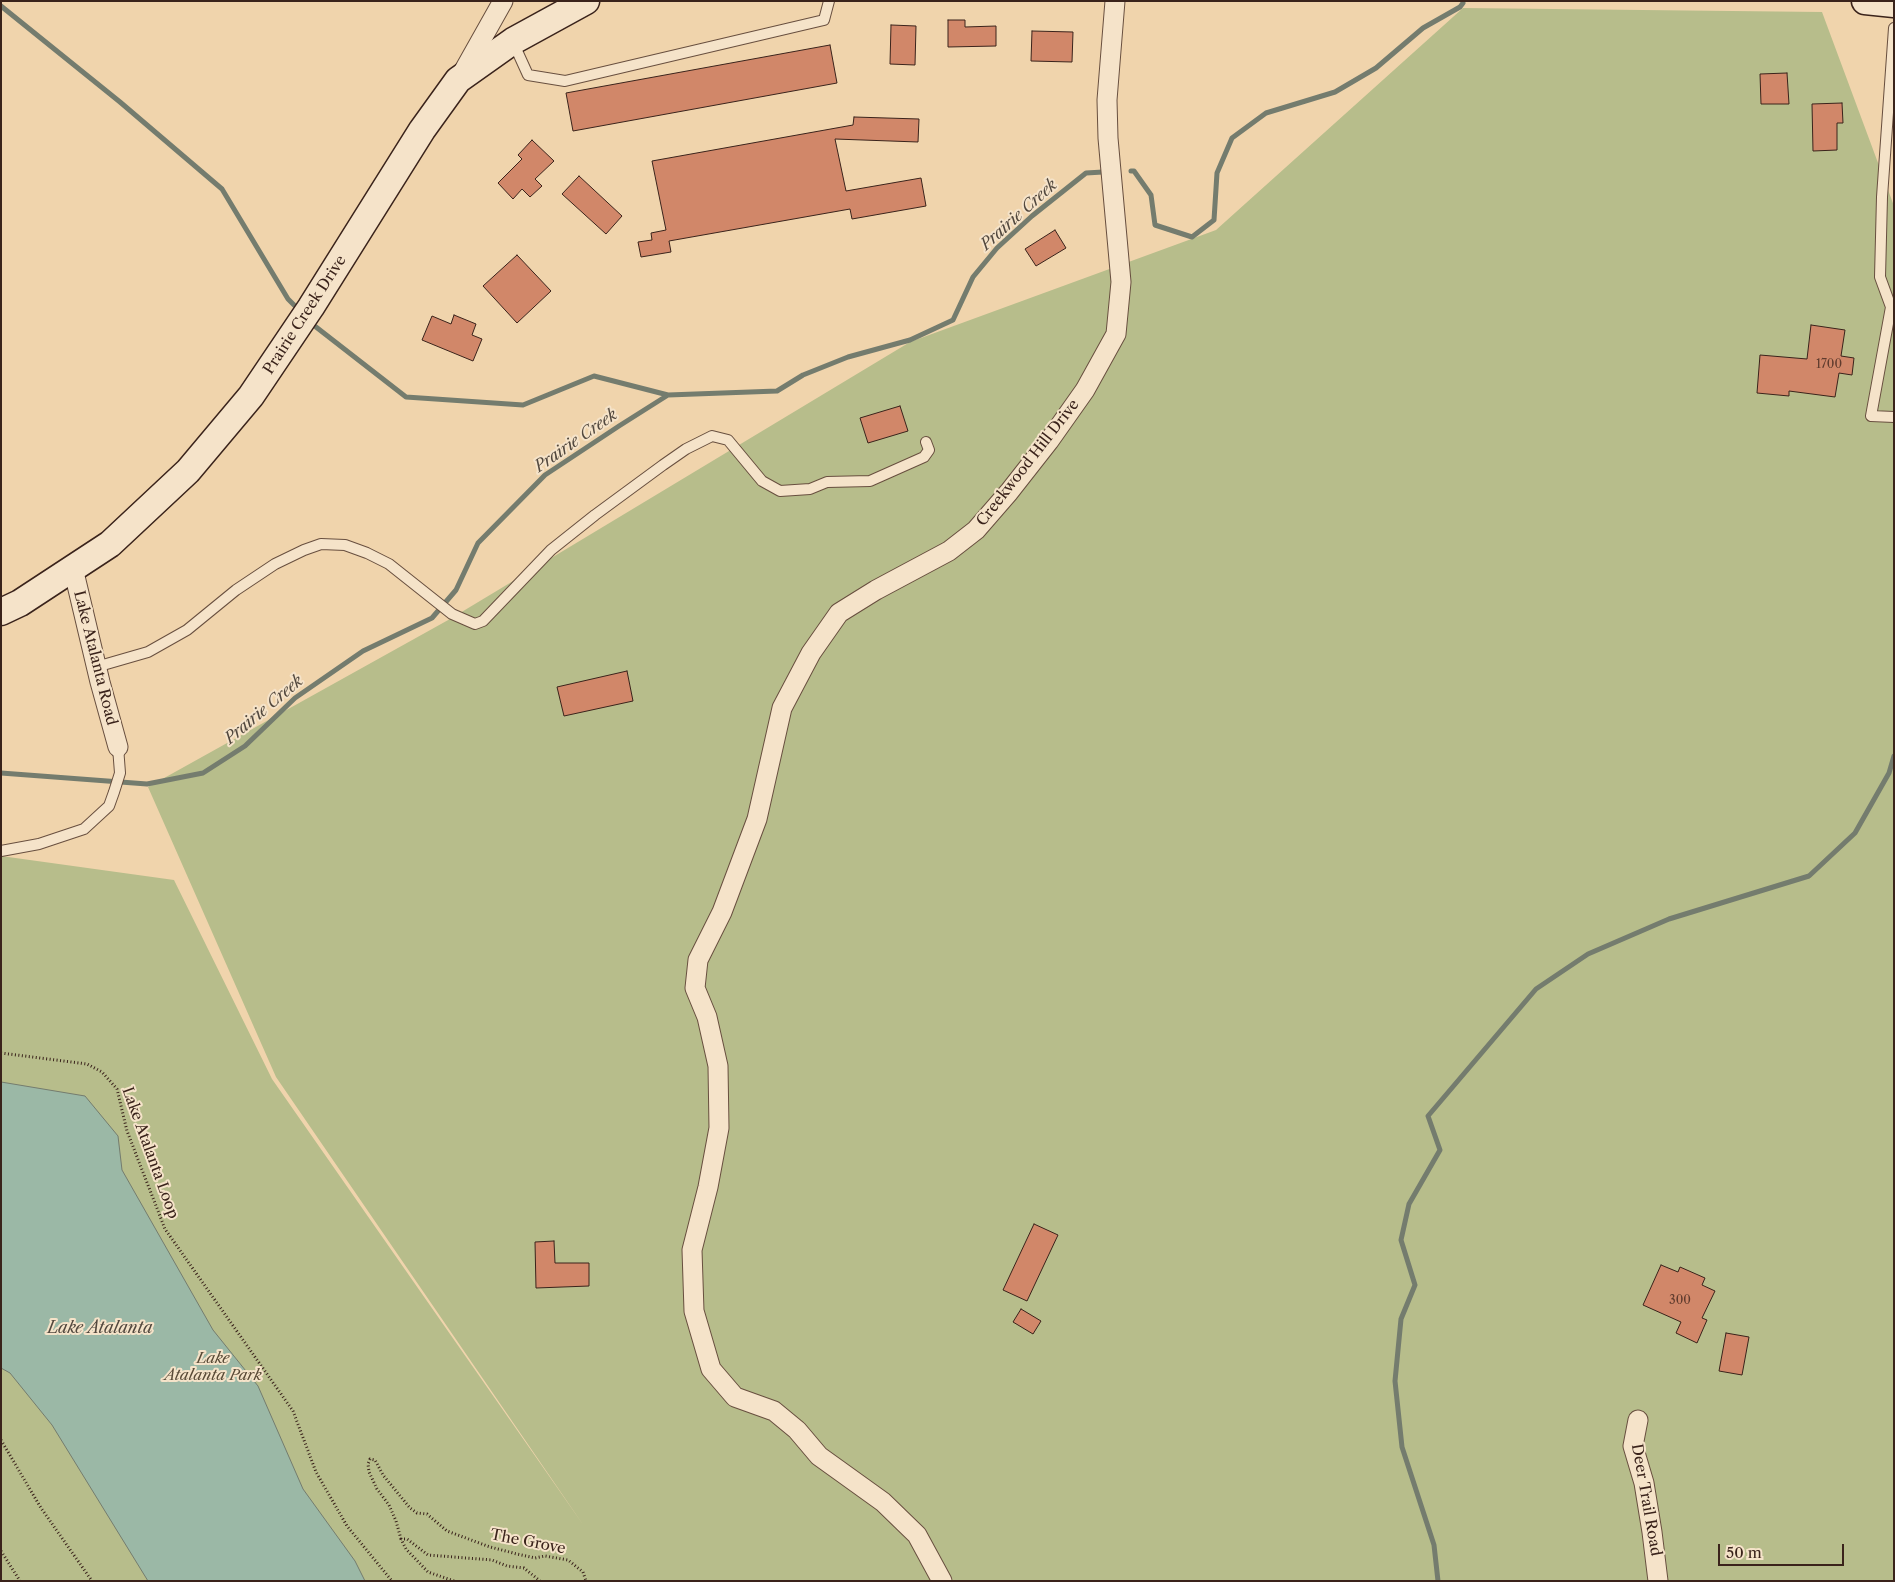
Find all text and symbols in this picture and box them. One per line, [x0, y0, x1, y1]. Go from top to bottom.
water label: Prairie Creek [977, 176, 1061, 254]
street label: Prairie Creek Drive [260, 252, 350, 378]
house number: 1700 [1816, 358, 1842, 372]
street label: Creekwood Hill Drive [973, 396, 1083, 530]
water label: Prairie Creek [531, 405, 621, 477]
street label: Lake Atalanta Road [70, 589, 120, 727]
water label: Prairie Creek [221, 672, 307, 748]
street label: Lake Atalanta Loop [118, 1085, 182, 1221]
house number: 300 [1669, 1294, 1691, 1308]
water label: Lake Atalanta [48, 1318, 152, 1338]
park label: Lake Atalanta Park [164, 1350, 262, 1385]
street label: Deer Trail Road [1627, 1442, 1665, 1558]
street label: The Grove [489, 1526, 567, 1558]
scale bar [1720, 1534, 1846, 1566]
text: 50 m [1726, 1543, 1762, 1562]

